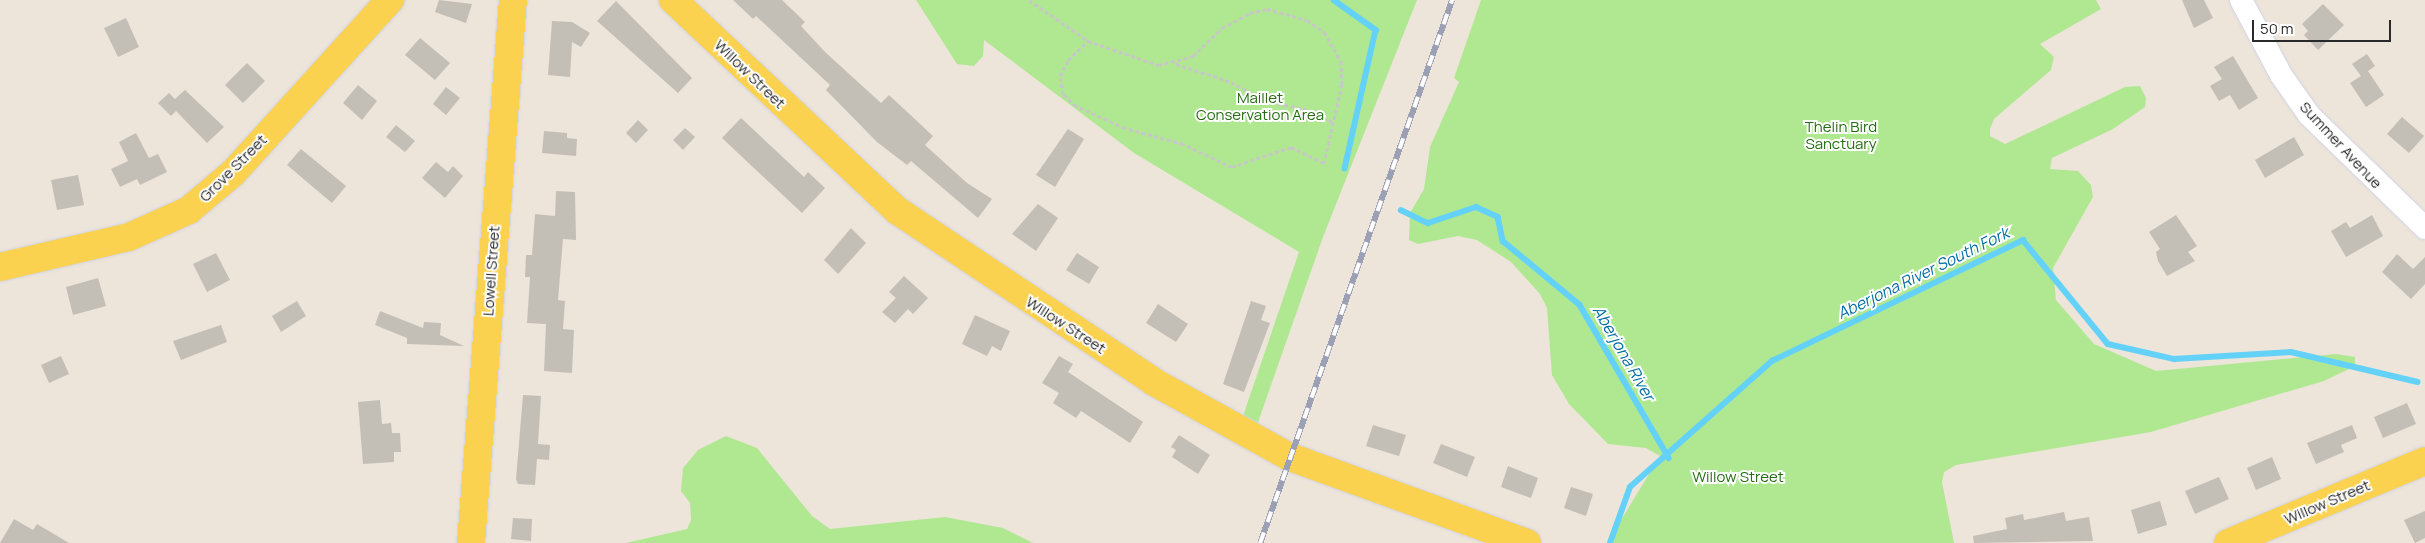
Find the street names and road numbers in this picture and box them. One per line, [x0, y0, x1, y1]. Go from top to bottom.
street label: Willow Street [711, 36, 789, 112]
street label: Summer Avenue [2296, 98, 2386, 192]
street label: Grove Street [196, 131, 270, 205]
street label: Lowell Street [479, 225, 503, 317]
street label: Willow Street [1023, 293, 1109, 357]
street label: Willow Street [2281, 476, 2373, 528]

